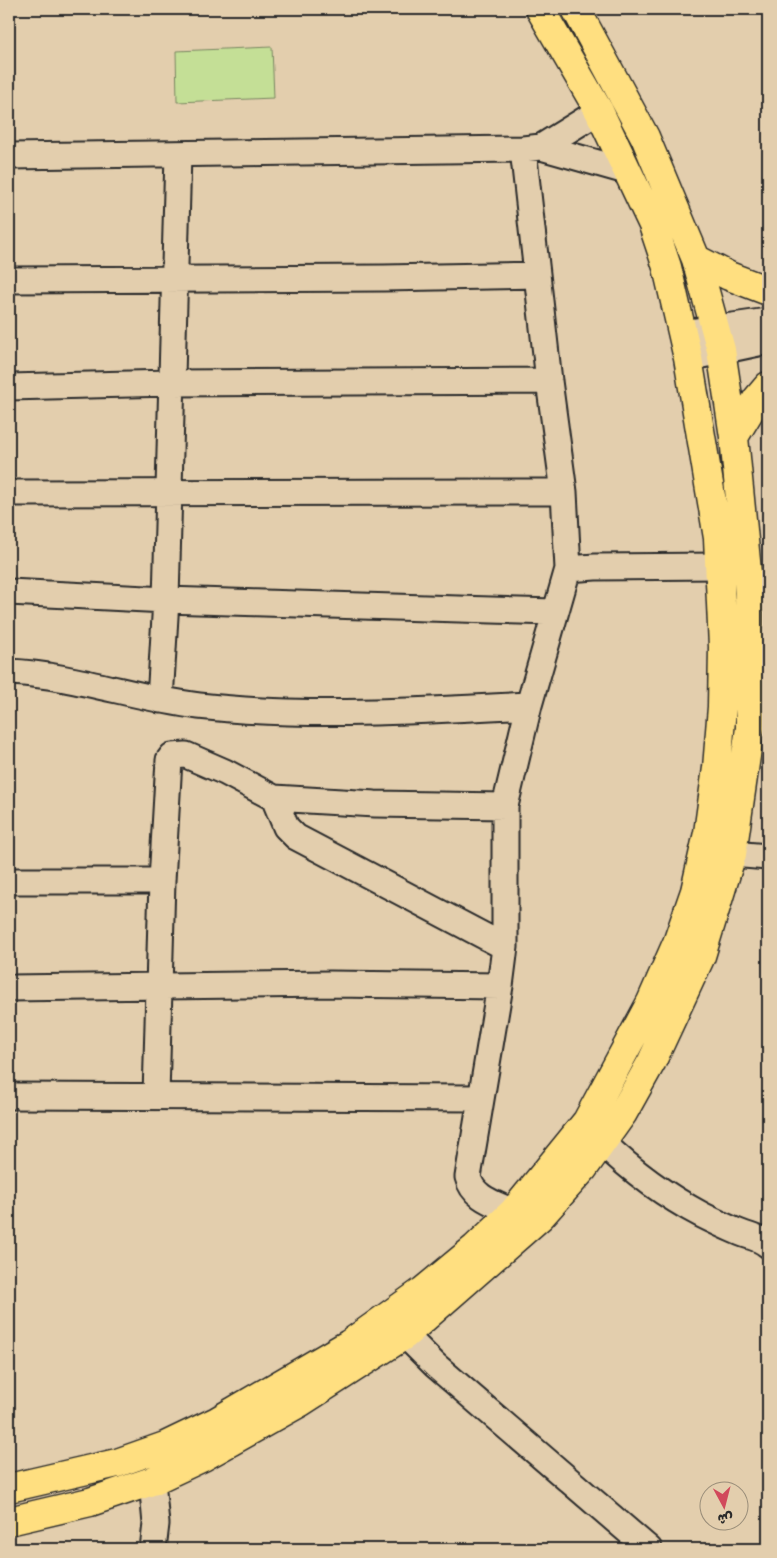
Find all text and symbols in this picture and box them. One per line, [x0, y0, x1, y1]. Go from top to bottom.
north arrow [700, 1480, 750, 1530]
text: ش [717, 1508, 735, 1531]

